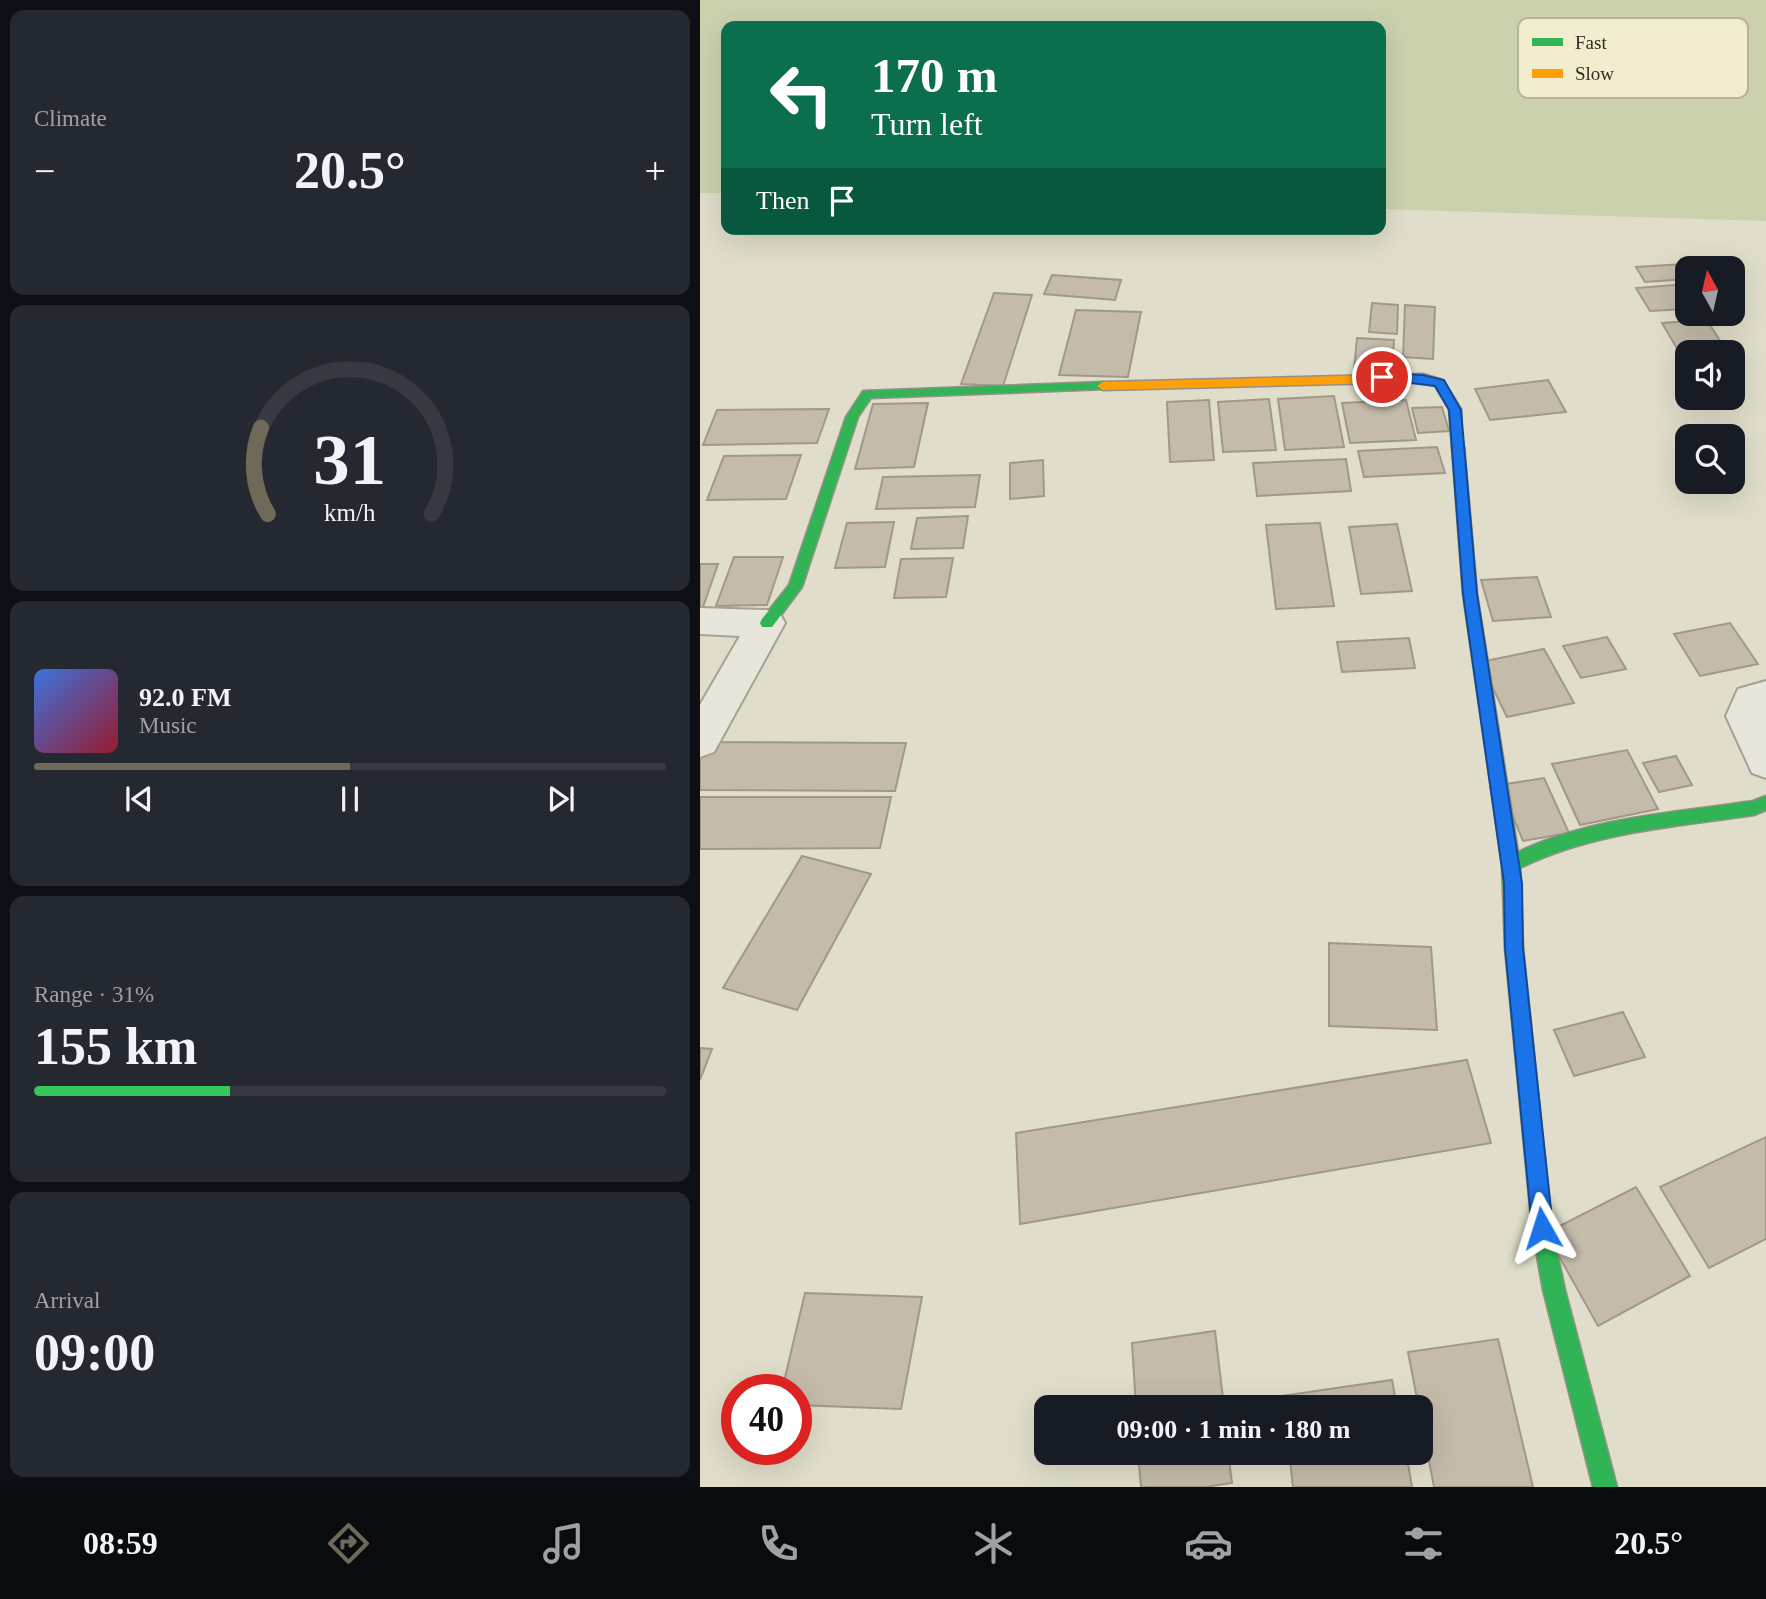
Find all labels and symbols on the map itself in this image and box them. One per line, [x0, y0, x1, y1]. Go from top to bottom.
legend [1518, 18, 1748, 98]
text: Fast [1575, 32, 1607, 53]
text: Slow [1575, 63, 1614, 84]
north arrow [1675, 256, 1745, 326]
pin [1352, 347, 1412, 407]
position arrow [1505, 1191, 1579, 1265]
speed limit sign: 40 [721, 1374, 812, 1465]

